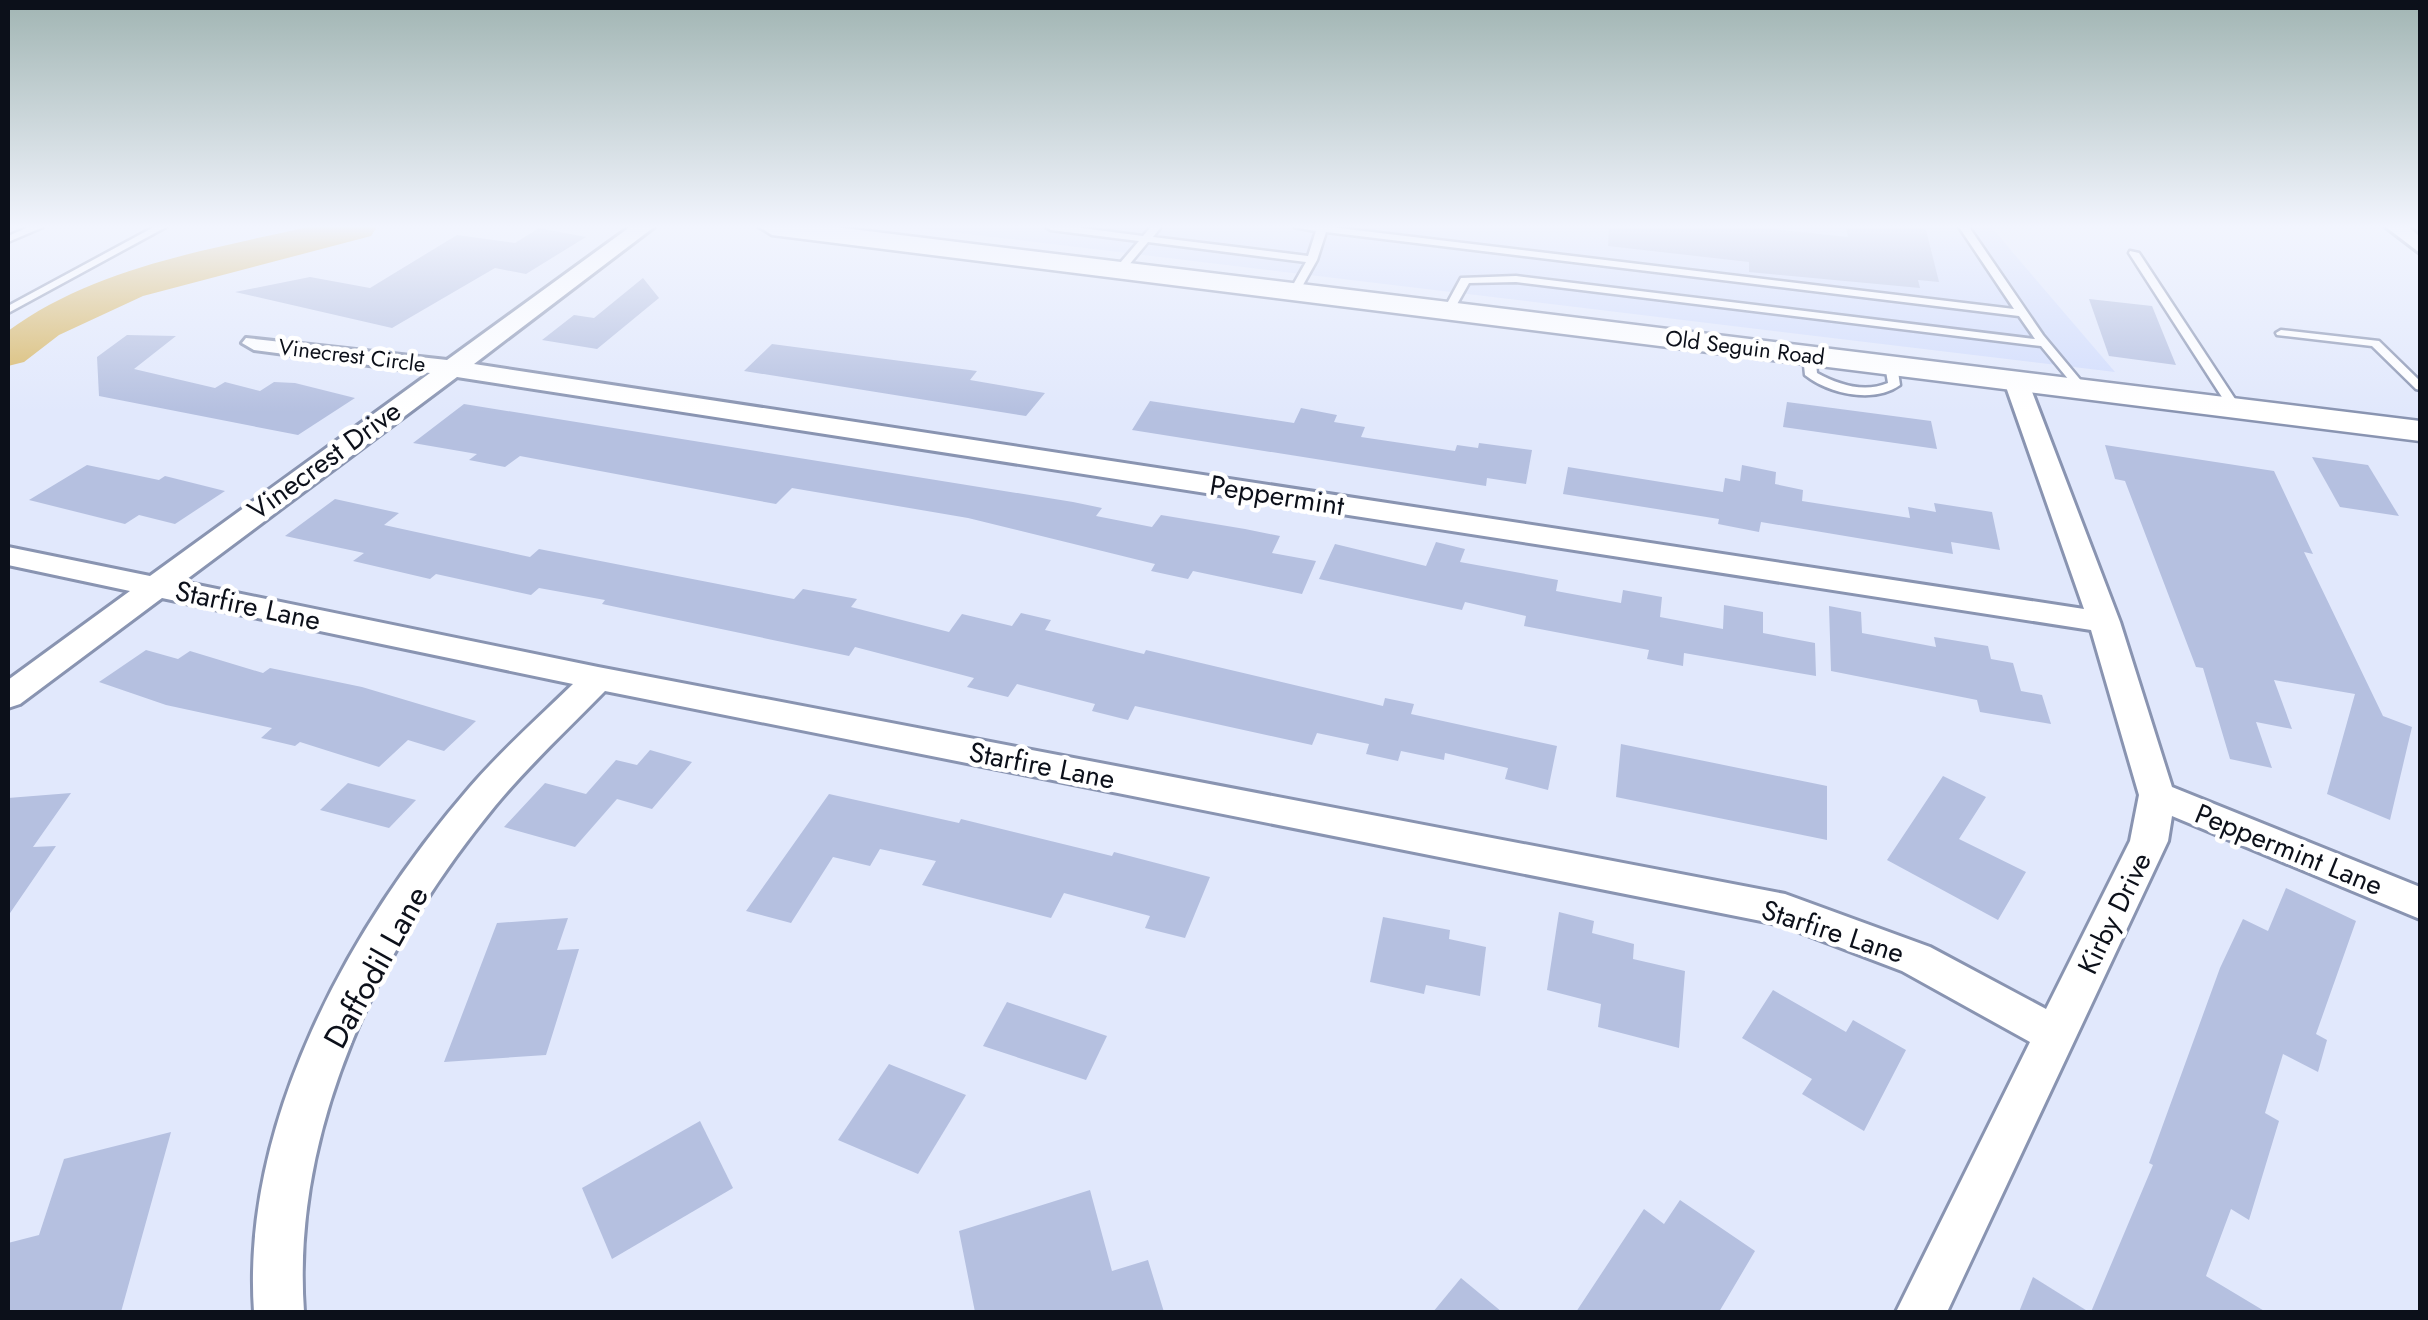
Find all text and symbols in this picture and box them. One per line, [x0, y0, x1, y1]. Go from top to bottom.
street label: Old Seguin Road [1663, 321, 1827, 373]
street label: Vinecrest Circle [277, 330, 427, 380]
street label: Vinecrest Drive [239, 391, 409, 530]
street label: Peppermint [1207, 465, 1347, 526]
street label: Starfire Lane [171, 570, 324, 641]
street label: Starfire Lane [966, 731, 1118, 800]
street label: Peppermint Lane [2189, 793, 2389, 906]
street label: Kirby Drive [2067, 845, 2162, 981]
street label: Daffodil Lane [312, 877, 440, 1057]
street label: Starfire Lane [1756, 889, 1909, 974]

